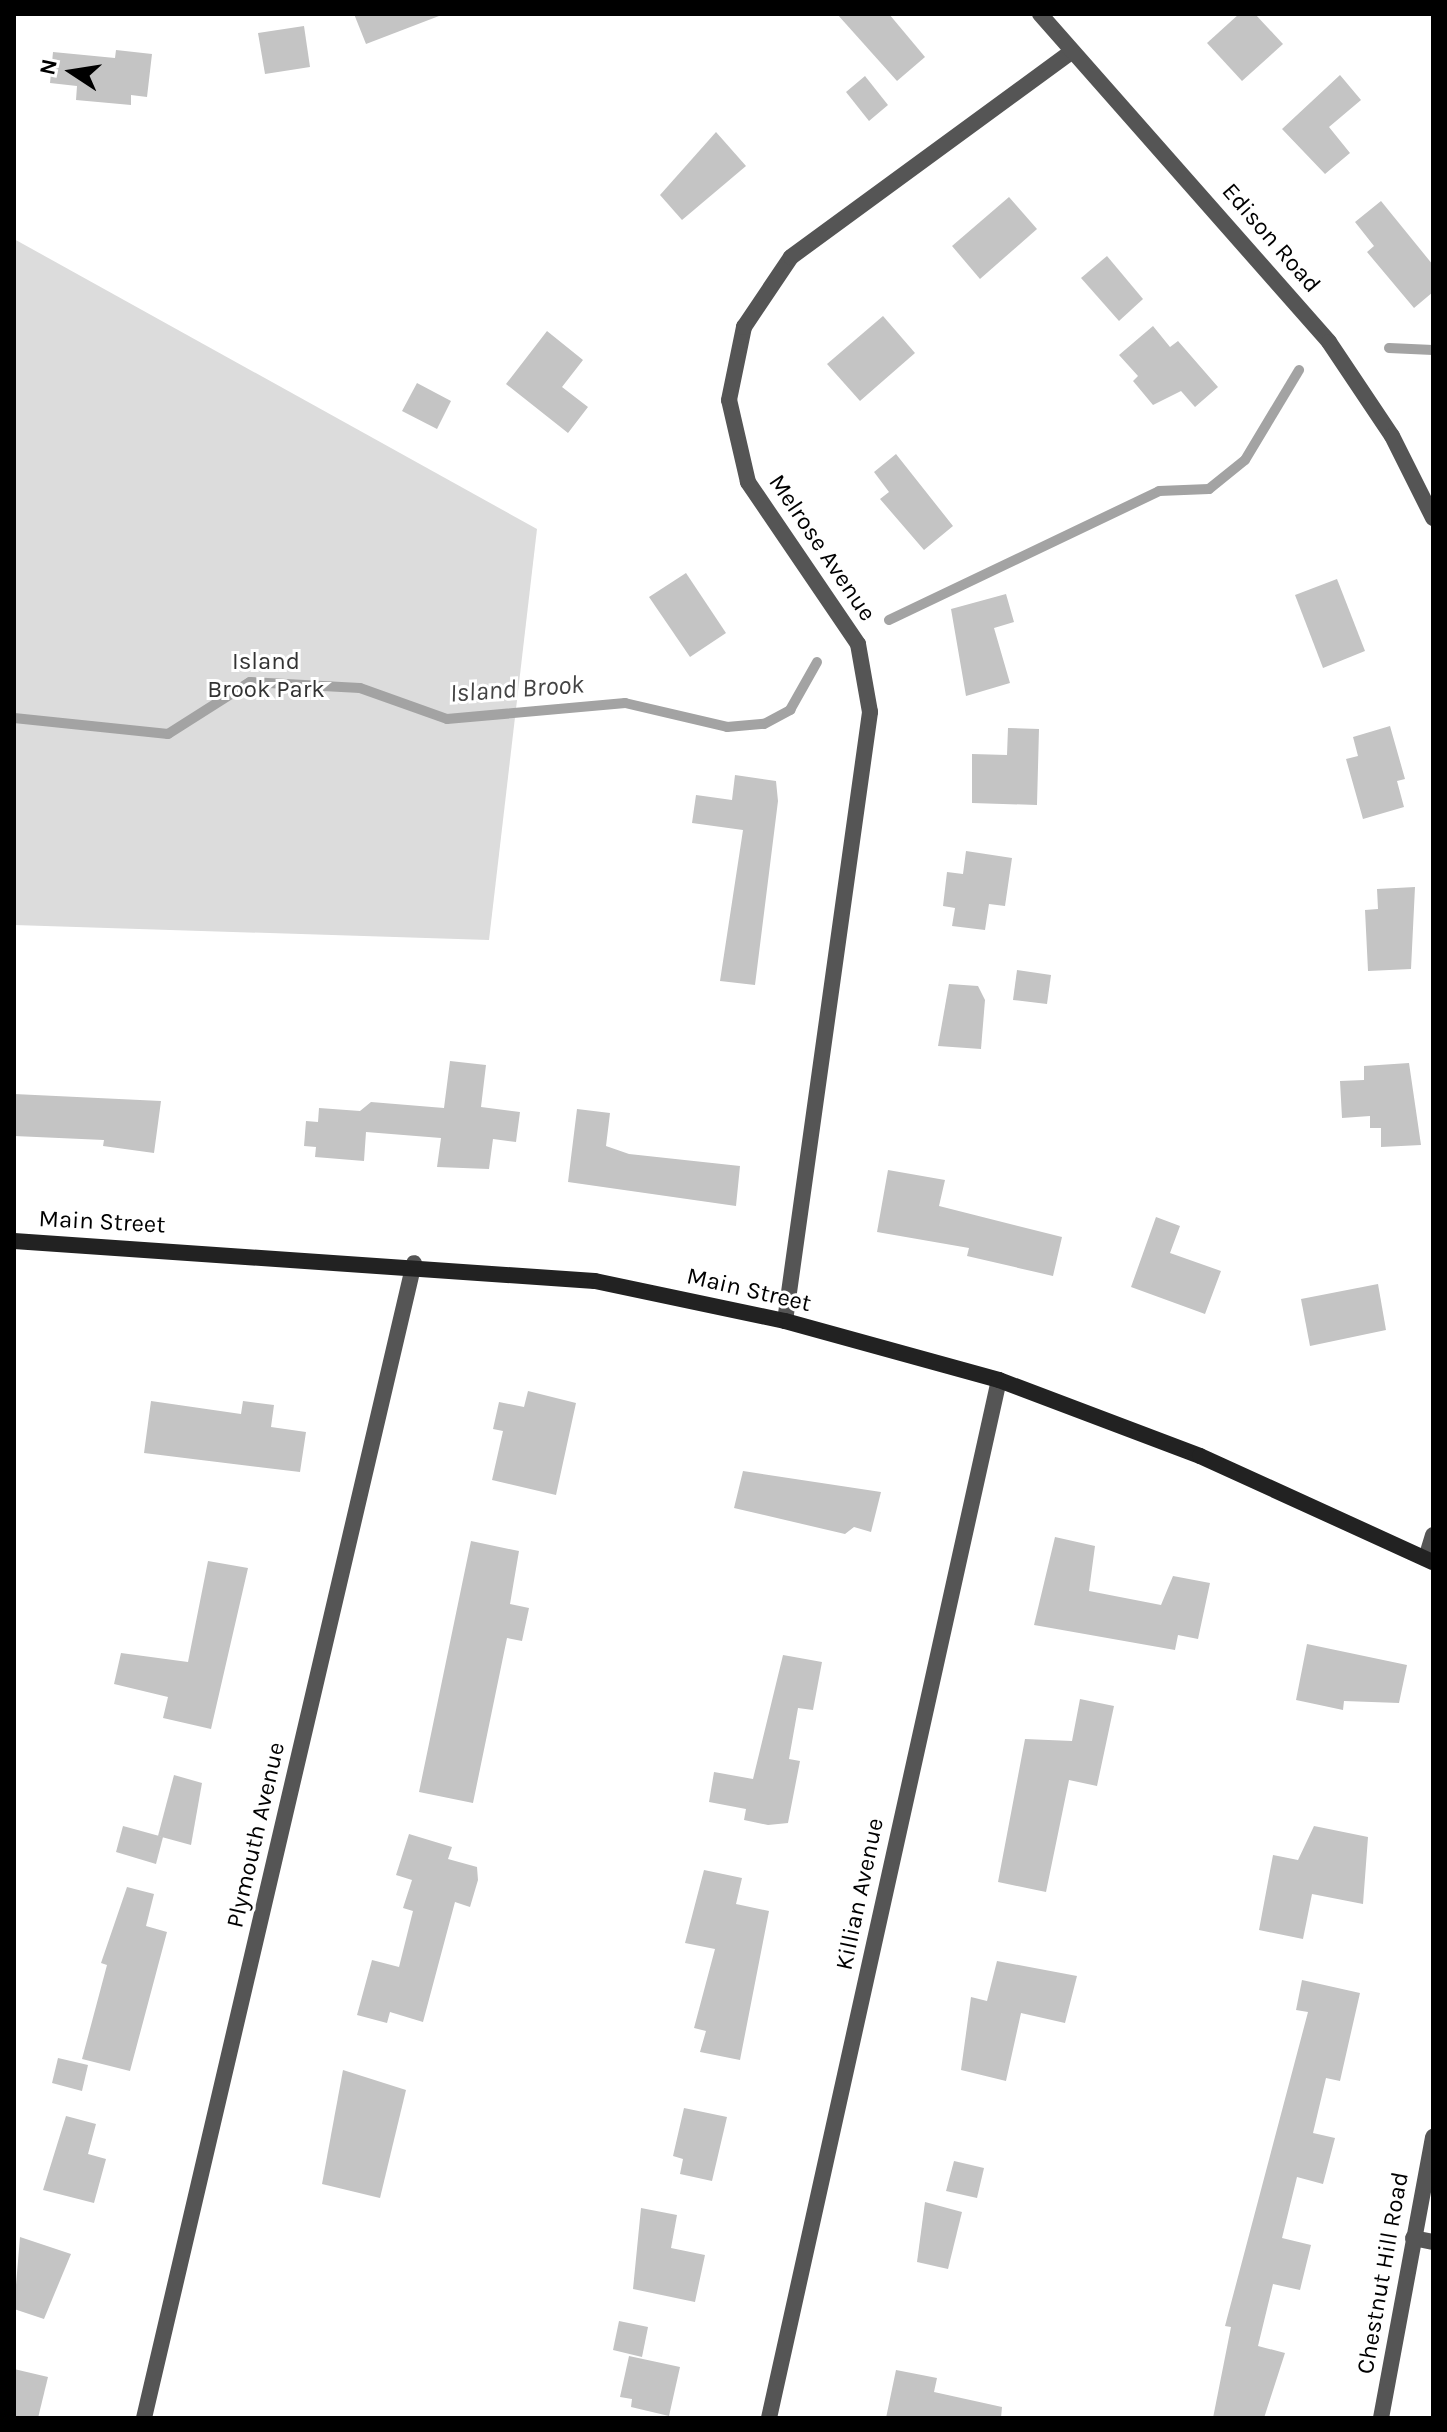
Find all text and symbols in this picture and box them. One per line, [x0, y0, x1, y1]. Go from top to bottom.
north arrow [32, 32, 112, 112]
text: N [34, 57, 63, 77]
street label: Edison Road [1216, 177, 1326, 299]
street label: Melrose Avenue [762, 469, 882, 627]
park label: Island Brook Park [207, 648, 325, 704]
water label: Island Brook [449, 669, 585, 709]
street label: Main Street [38, 1204, 166, 1240]
street label: Main Street [684, 1262, 814, 1318]
street label: Plymouth Avenue [221, 1739, 291, 1931]
street label: Killian Avenue [830, 1815, 890, 1973]
street label: Chestnut Hill Road [1351, 2170, 1415, 2376]

